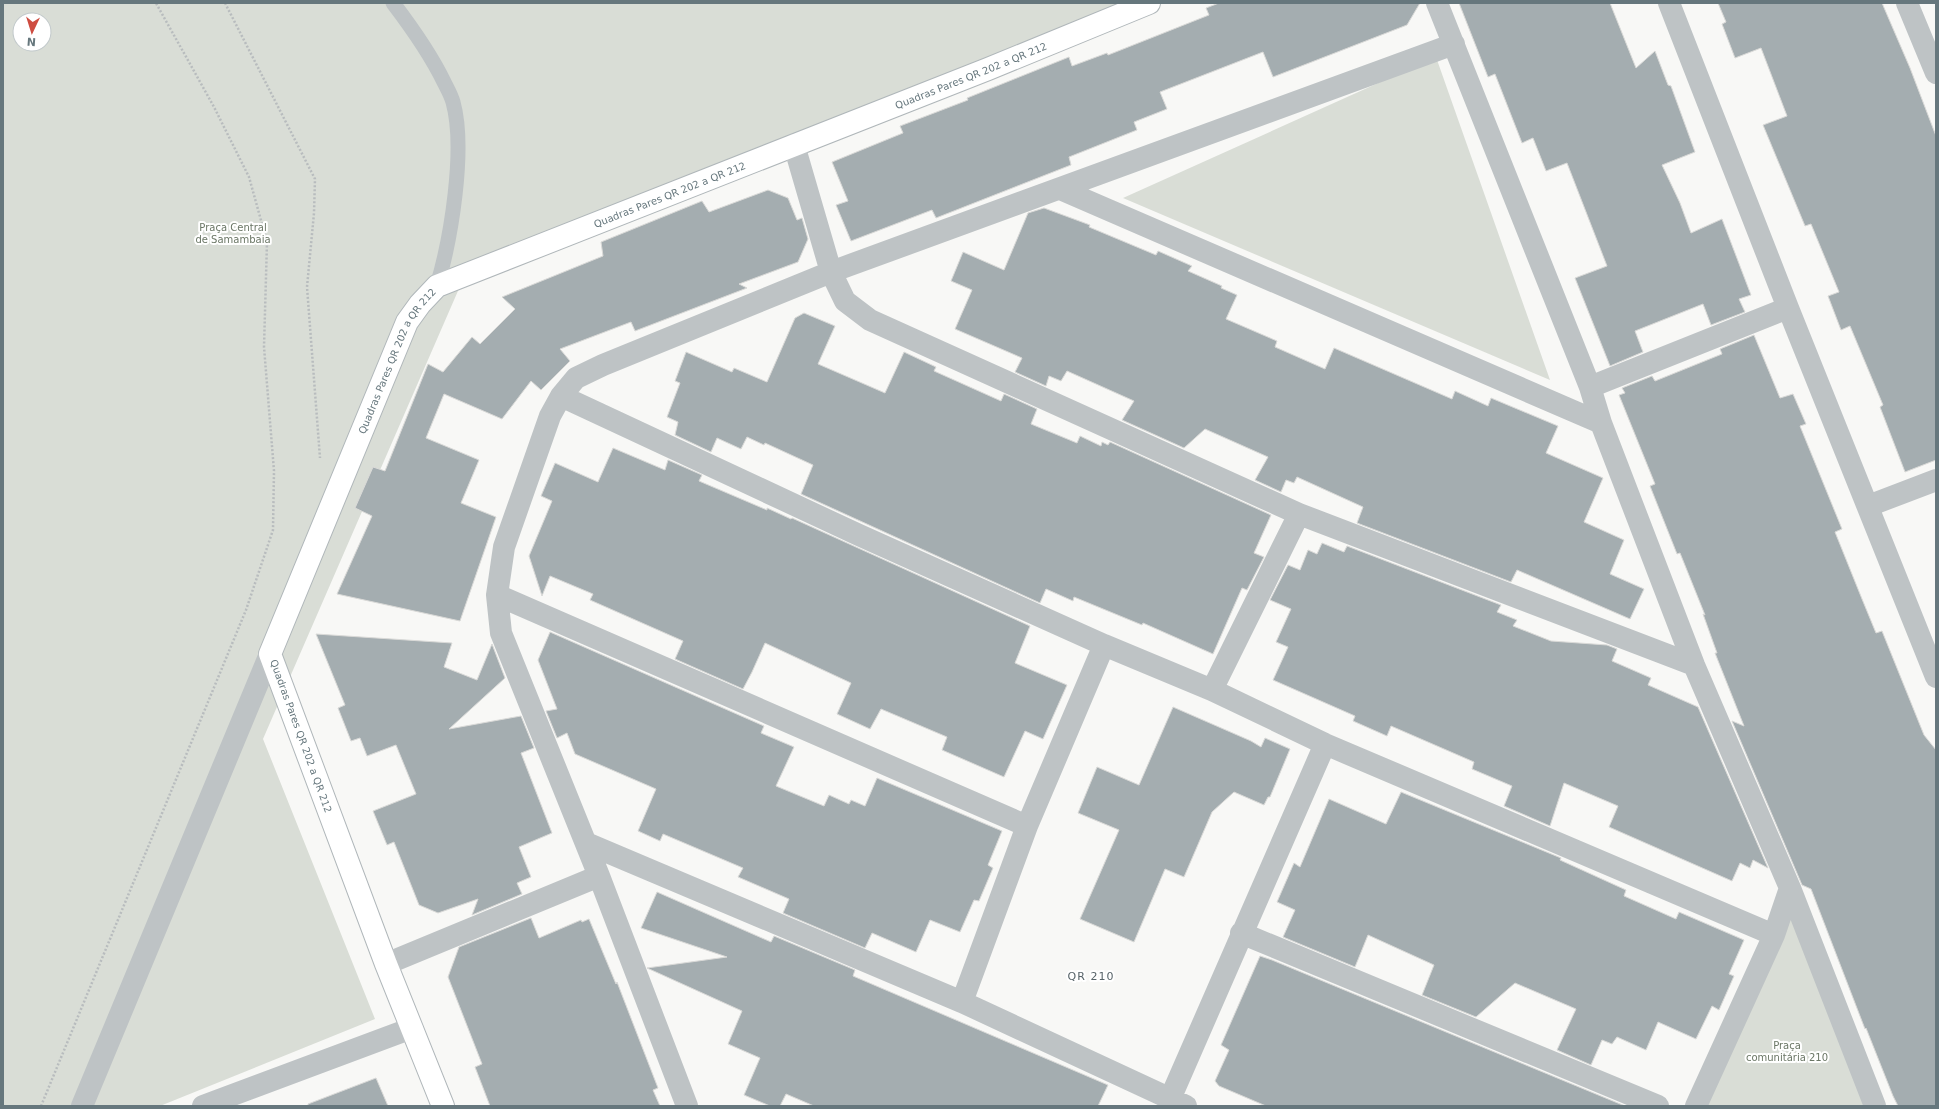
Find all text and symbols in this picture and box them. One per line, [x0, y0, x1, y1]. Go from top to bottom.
north arrow [12, 12, 52, 52]
text: N [26, 35, 36, 48]
street label: Quadras Pares QR 202 a QR 212 [893, 40, 1048, 111]
street label: Quadras Pares QR 202 a QR 212 [592, 160, 747, 229]
park label: Praça Central de Samambaia [195, 222, 271, 245]
street label: Quadras Pares QR 202 a QR 212 [356, 286, 438, 435]
street label: Quadras Pares QR 202 a QR 212 [268, 658, 334, 814]
district label: QR 210 [1068, 970, 1114, 983]
park label: Praça comunitária 210 [1746, 1040, 1828, 1063]

